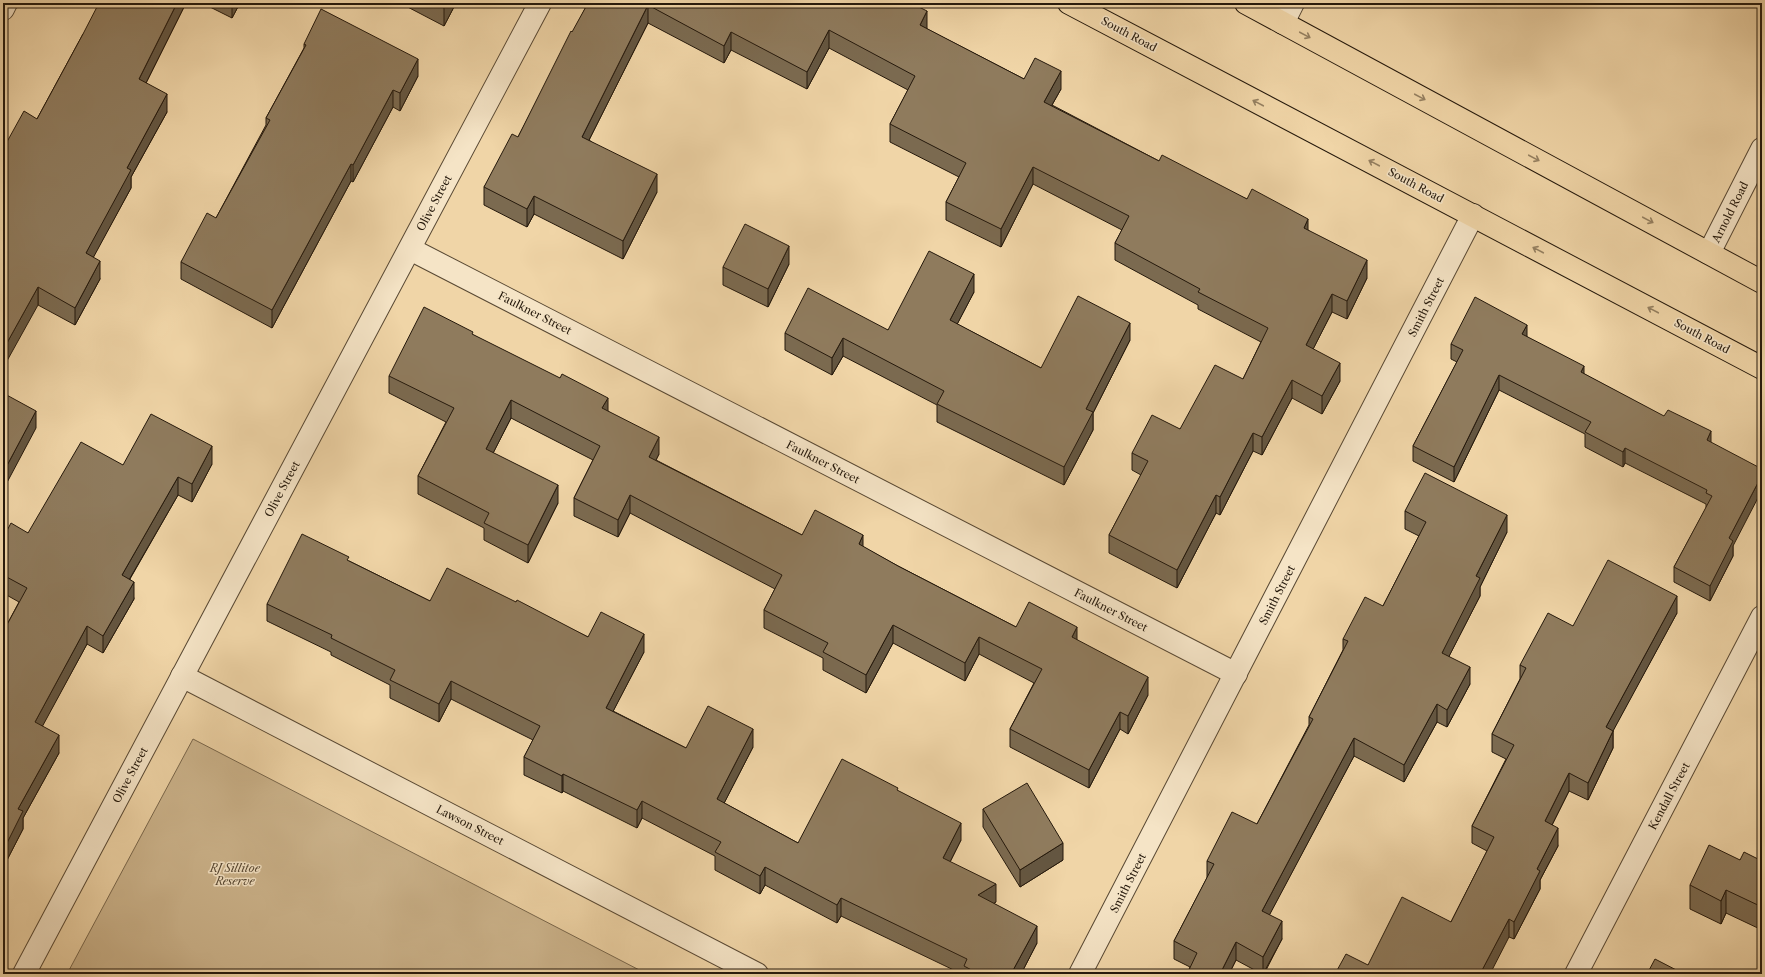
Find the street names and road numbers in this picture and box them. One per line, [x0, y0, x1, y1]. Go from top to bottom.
street label: South Road [1099, 13, 1159, 55]
street label: South Road [1386, 164, 1446, 206]
street label: Olive Street [413, 172, 455, 233]
street label: Arnold Road [1708, 179, 1751, 246]
street label: Smith Street [1405, 275, 1447, 339]
street label: Faulkner Street [496, 288, 574, 338]
street label: South Road [1672, 315, 1732, 357]
street label: Faulkner Street [784, 437, 862, 487]
street label: Olive Street [261, 458, 303, 519]
street label: Smith Street [1256, 563, 1298, 627]
street label: Faulkner Street [1072, 585, 1150, 635]
street label: Olive Street [109, 744, 151, 805]
street label: Kendall Street [1645, 760, 1693, 832]
street label: Lawson Street [434, 802, 506, 848]
street label: Smith Street [1107, 851, 1149, 915]

